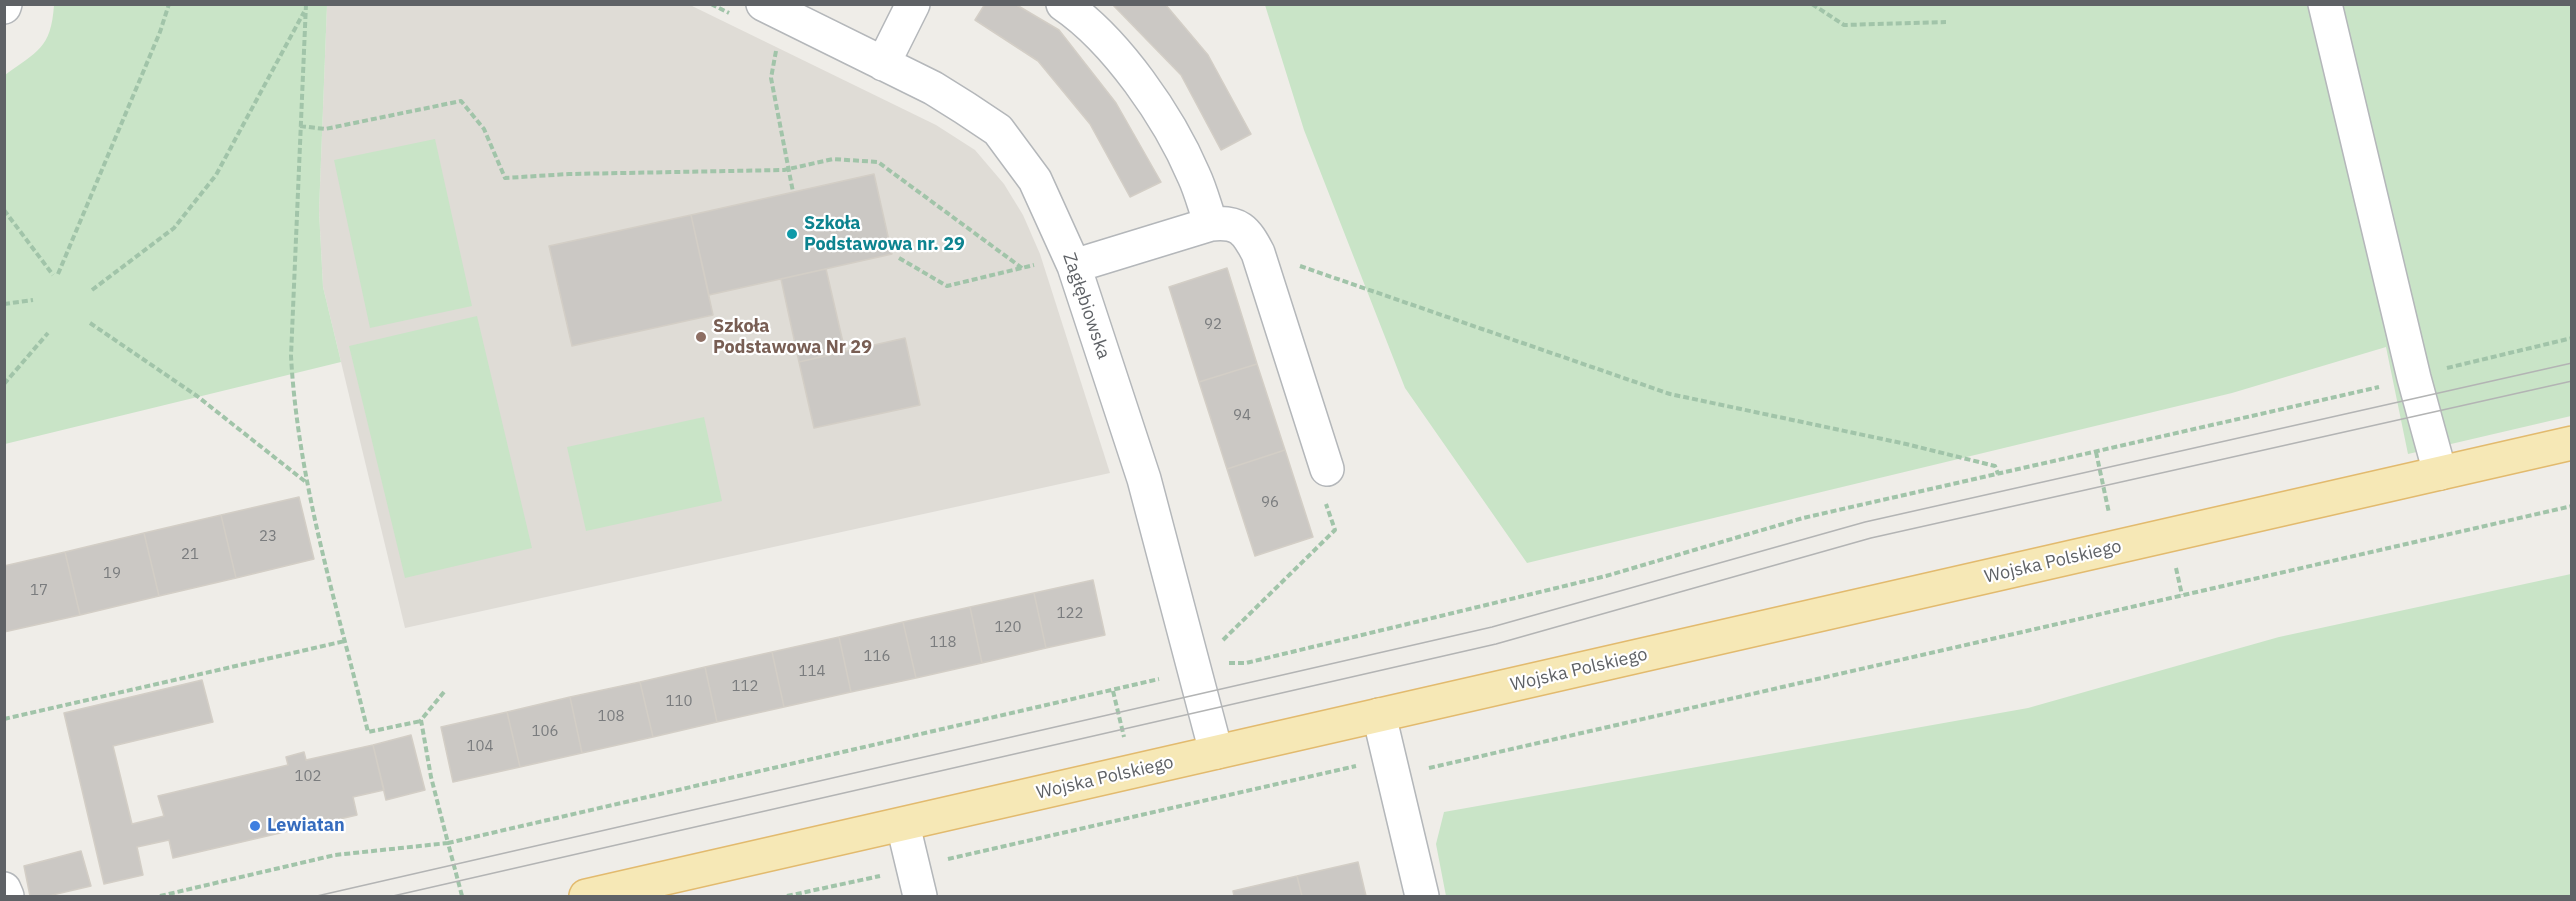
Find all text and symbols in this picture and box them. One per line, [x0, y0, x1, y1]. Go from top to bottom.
place label: Szkoła Podstawowa nr. 29 [804, 213, 965, 256]
marker: Szkoła Podstawowa nr. 29 [785, 227, 799, 241]
street label: Zagłębiowska [1058, 250, 1114, 362]
place label: Szkoła Podstawowa Nr 29 [713, 316, 872, 358]
house number: 92 [1204, 316, 1222, 334]
marker: Szkoła Podstawowa Nr 29 [694, 330, 708, 344]
house number: 94 [1233, 407, 1251, 425]
house number: 96 [1261, 494, 1279, 512]
house number: 23 [259, 528, 277, 546]
street label: Wojska Polskiego [1982, 536, 2124, 588]
house number: 21 [181, 546, 199, 564]
house number: 19 [103, 565, 121, 583]
house number: 17 [30, 582, 48, 600]
house number: 122 [1057, 605, 1083, 623]
house number: 120 [995, 619, 1021, 637]
house number: 118 [930, 634, 956, 652]
street label: Wojska Polskiego [1508, 644, 1650, 696]
house number: 116 [864, 648, 890, 666]
house number: 114 [799, 663, 825, 681]
house number: 112 [732, 678, 758, 696]
house number: 110 [666, 693, 692, 711]
house number: 108 [598, 708, 624, 726]
house number: 106 [532, 723, 558, 741]
house number: 104 [467, 738, 493, 756]
street label: Wojska Polskiego [1034, 752, 1176, 804]
house number: 102 [295, 768, 321, 786]
place label: Lewiatan [267, 815, 345, 837]
marker: Lewiatan [248, 819, 262, 833]

